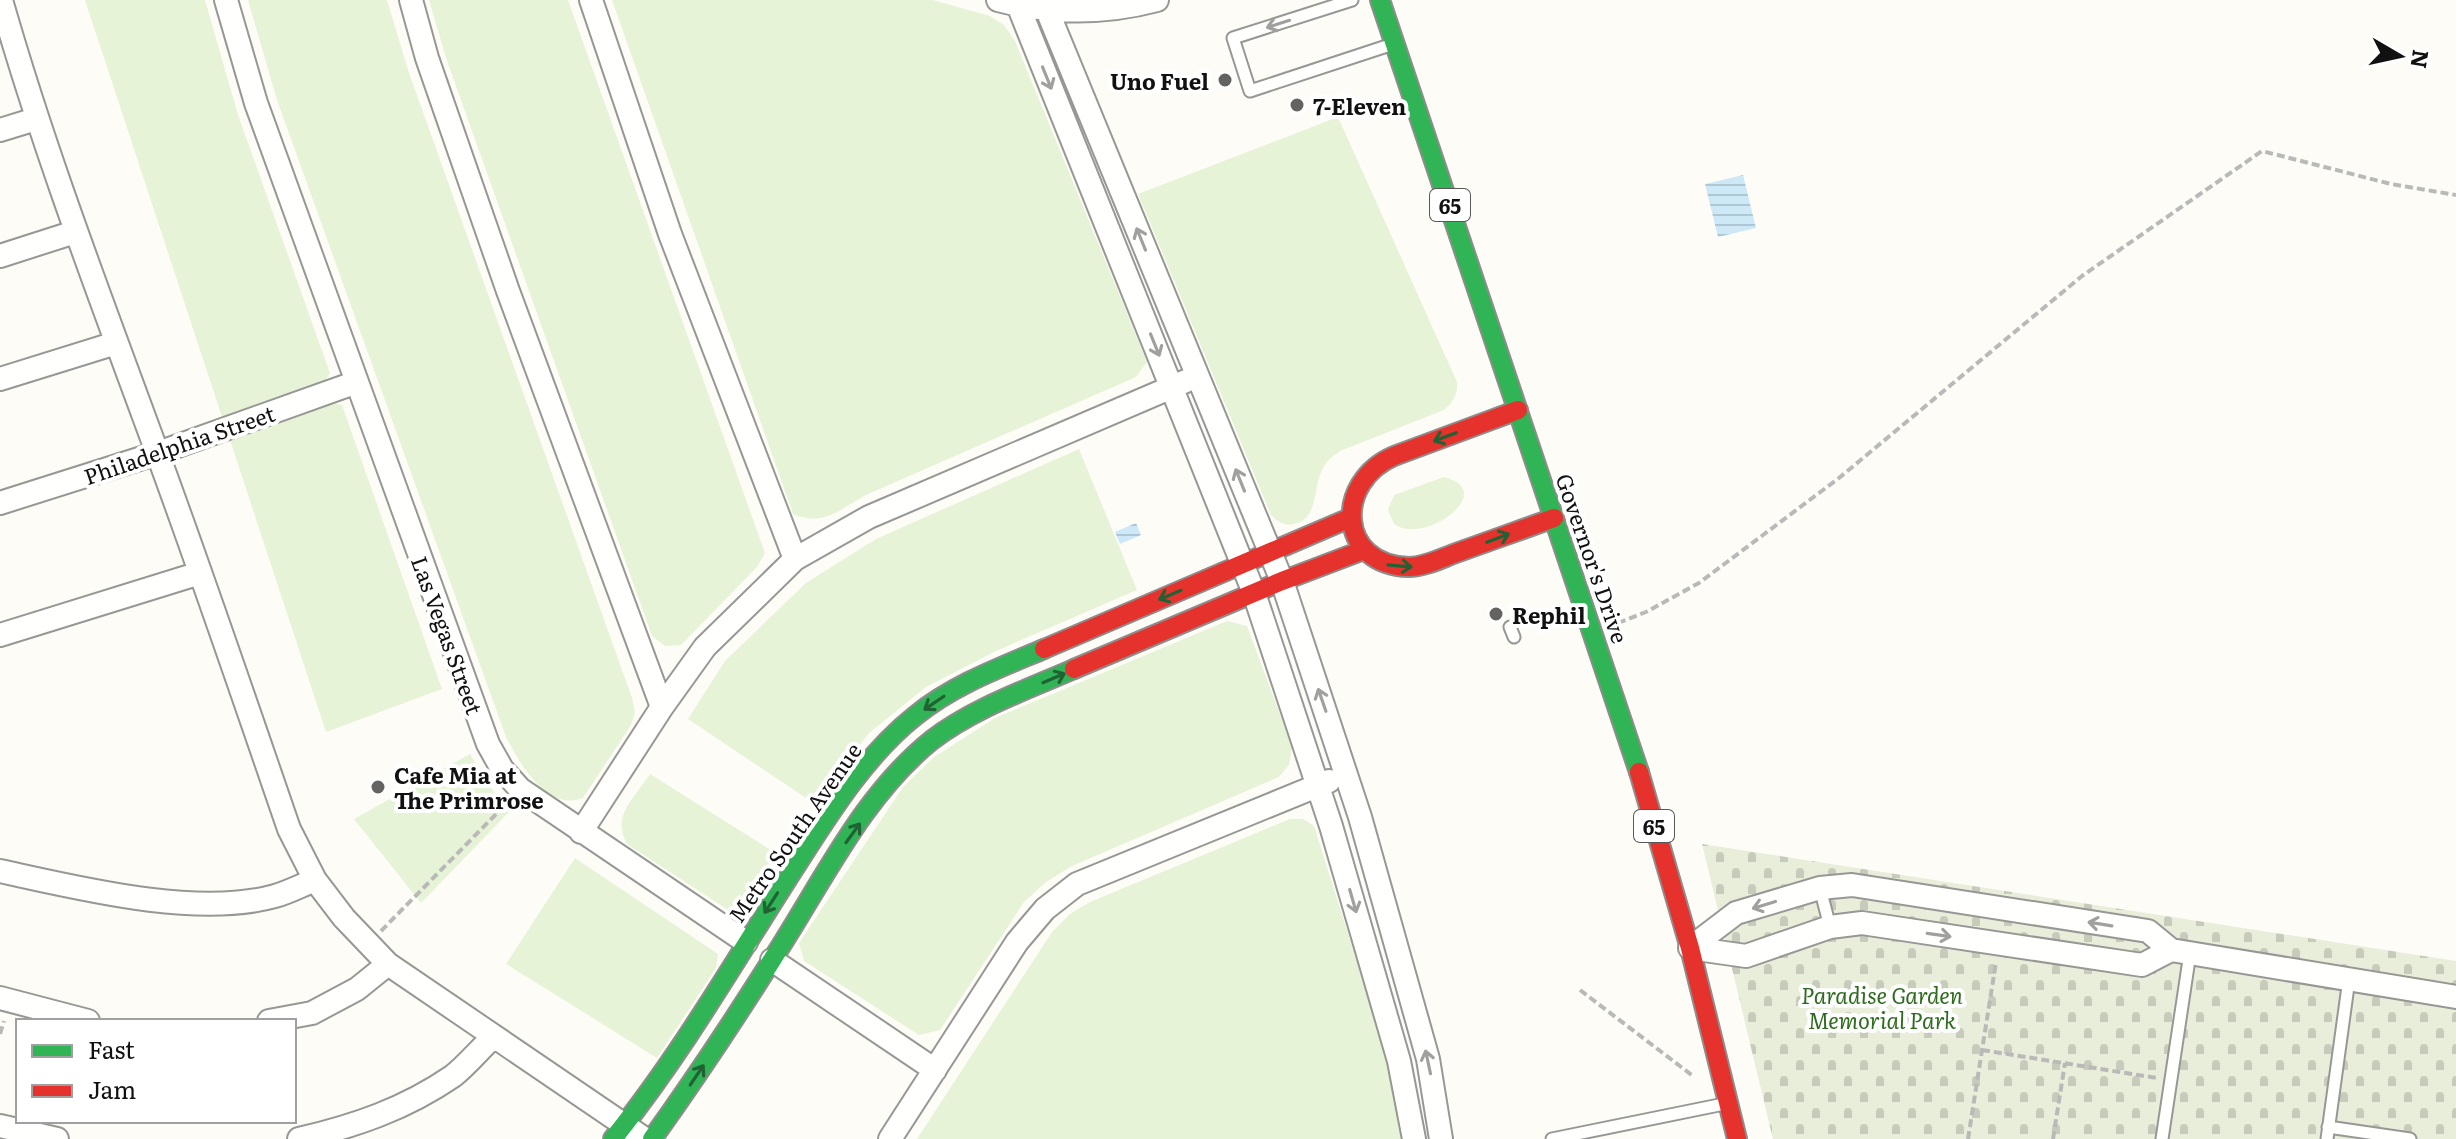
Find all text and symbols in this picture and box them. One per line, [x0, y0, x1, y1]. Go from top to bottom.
north arrow [2360, 16, 2440, 96]
one-way arrow [1265, 17, 1290, 32]
text: N [2403, 48, 2439, 71]
place label: Uno Fuel [1110, 64, 1209, 97]
one-way arrow [1041, 65, 1055, 90]
marker: Uno Fuel [1216, 71, 1234, 89]
place label: 7-Eleven [1313, 89, 1406, 122]
marker: 7-Eleven [1288, 96, 1306, 114]
road number: 65 [1430, 189, 1470, 221]
one-way arrow [1133, 227, 1148, 252]
one-way arrow [1148, 332, 1163, 357]
street label: Philadelphia Street [79, 396, 279, 492]
one-way arrow [1433, 431, 1458, 445]
one-way arrow [1231, 468, 1246, 492]
street label: Governor's Drive [1549, 469, 1637, 647]
one-way arrow [1485, 530, 1510, 545]
street label: Las Vegas Street [404, 551, 492, 719]
one-way arrow [1386, 559, 1413, 574]
one-way arrow [1158, 588, 1183, 603]
place label: Rephil [1512, 598, 1586, 631]
marker: Rephil [1487, 605, 1505, 623]
one-way arrow [1041, 669, 1066, 684]
one-way arrow [1313, 688, 1328, 713]
one-way arrow [923, 695, 945, 711]
street label: Metro South Avenue [719, 735, 869, 929]
place label: Cafe Mia at The Primrose [394, 758, 544, 816]
marker: Cafe Mia at The Primrose [369, 778, 387, 796]
road number: 65 [1634, 810, 1674, 842]
one-way arrow [845, 823, 861, 845]
one-way arrow [1346, 887, 1361, 913]
one-way arrow [763, 892, 780, 914]
one-way arrow [1752, 898, 1777, 913]
one-way arrow [2088, 916, 2114, 931]
one-way arrow [1926, 928, 1951, 943]
park label: Paradise Garden Memorial Park [1801, 978, 1963, 1036]
legend [16, 1019, 296, 1123]
text: Fast [88, 1031, 135, 1066]
one-way arrow [1420, 1050, 1435, 1076]
one-way arrow [689, 1065, 706, 1087]
text: Jam [88, 1071, 136, 1106]

